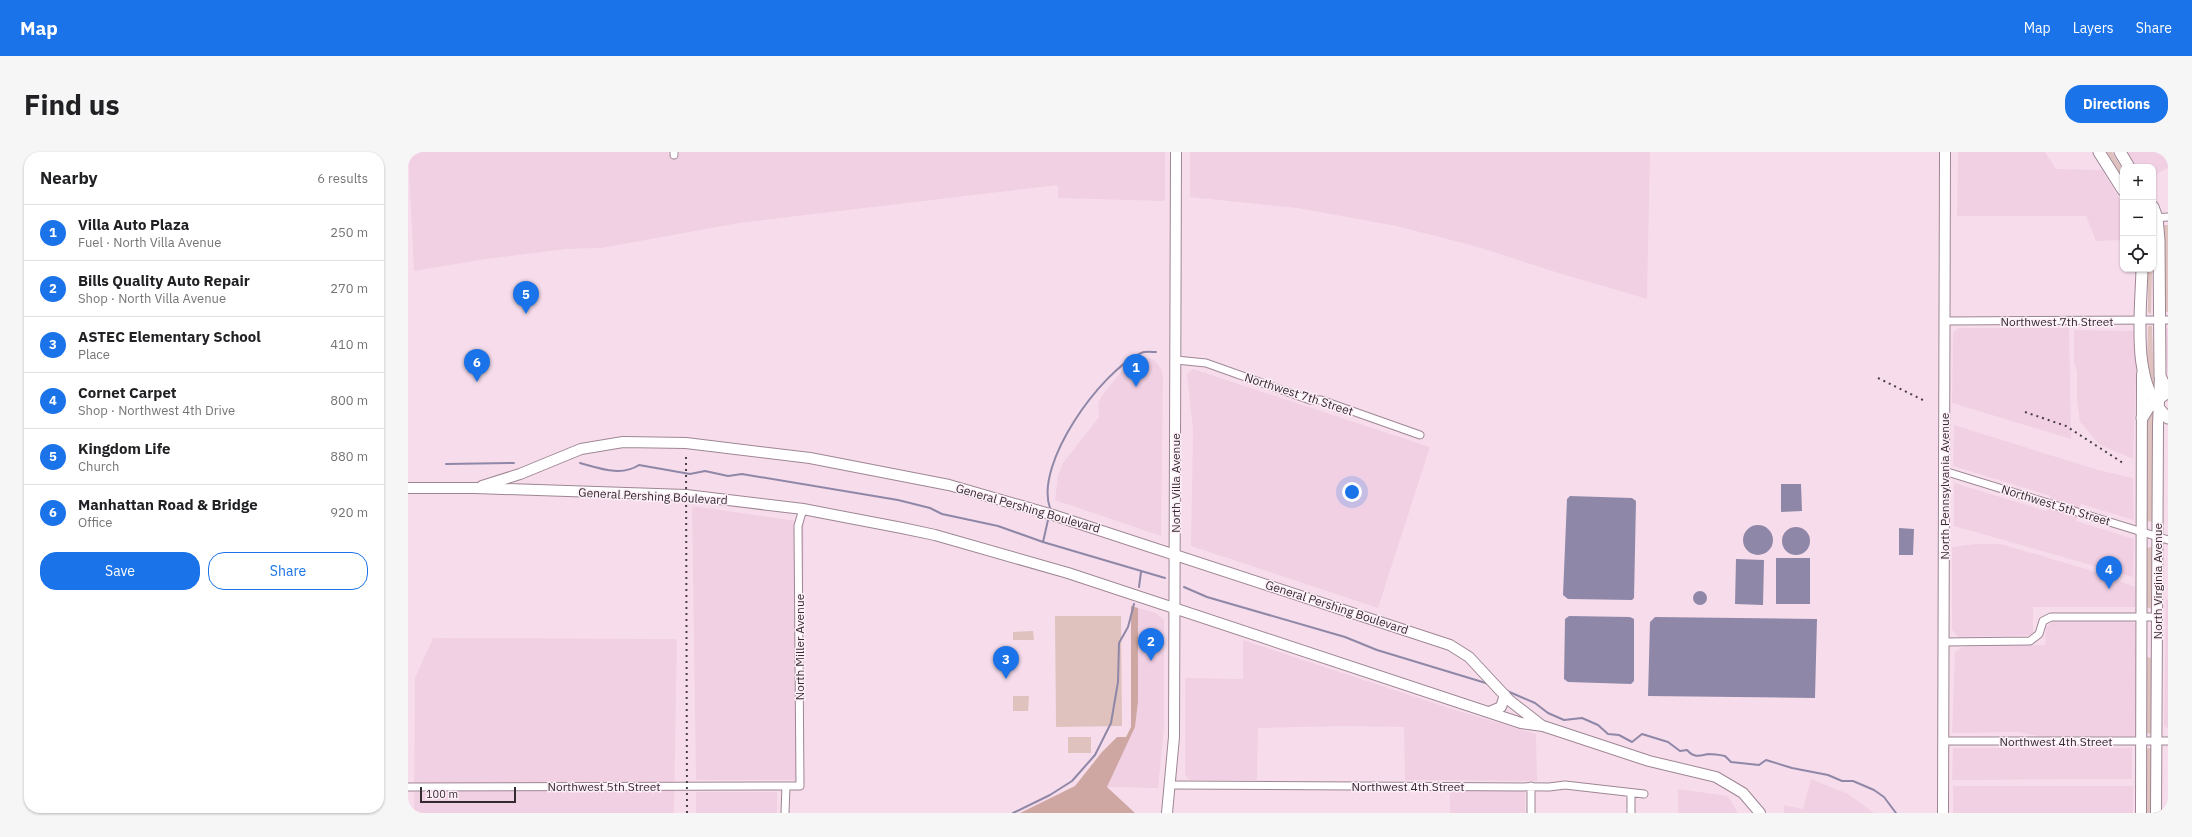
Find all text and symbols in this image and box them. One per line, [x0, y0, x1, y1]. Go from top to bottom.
text: Map [20, 16, 58, 40]
text: Map [2024, 19, 2051, 37]
text: Layers [2073, 19, 2114, 37]
text: Share [2136, 19, 2172, 37]
button: Directions [2065, 85, 2168, 123]
text: Find us [24, 86, 120, 123]
map controls [2120, 164, 2156, 272]
button: + [2120, 164, 2156, 200]
text: Nearby [40, 167, 98, 189]
text: 6 results [317, 170, 368, 187]
button: − [2120, 200, 2156, 236]
text: Villa Auto Plaza [78, 215, 189, 234]
text: 1 [49, 224, 57, 241]
text: 250 m [330, 224, 368, 241]
text: Fuel · North Villa Avenue [78, 234, 221, 251]
button: locate [2120, 236, 2156, 272]
text: Bills Quality Auto Repair [78, 271, 250, 290]
text: 2 [49, 280, 57, 297]
text: 270 m [330, 280, 368, 297]
pin: 5 [513, 281, 539, 314]
text: Shop · North Villa Avenue [78, 290, 226, 307]
street label: Northwest 7th Street [2000, 314, 2114, 329]
text: ASTEC Elementary School [78, 327, 261, 346]
text: 3 [49, 336, 57, 353]
text: 410 m [330, 336, 368, 353]
text: Place [78, 346, 110, 363]
pin: 6 [464, 349, 490, 382]
pin: 1 [1123, 354, 1149, 387]
street label: Northwest 7th Street [1243, 369, 1355, 419]
text: Cornet Carpet [78, 383, 177, 402]
text: 4 [49, 392, 57, 409]
text: 800 m [330, 392, 368, 409]
text: Shop · Northwest 4th Drive [78, 402, 235, 419]
street label: North Pennsylvania Avenue [1937, 412, 1952, 559]
street label: North Villa Avenue [1168, 433, 1183, 533]
text: Kingdom Life [78, 439, 170, 458]
text: 5 [49, 448, 57, 465]
text: 880 m [330, 448, 368, 465]
text: Church [78, 458, 119, 475]
street label: General Pershing Boulevard [954, 480, 1102, 536]
street label: Northwest 5th Street [2000, 481, 2112, 529]
your location [1342, 482, 1362, 502]
street label: General Pershing Boulevard [578, 485, 728, 507]
text: Manhattan Road & Bridge [78, 495, 258, 514]
text: 6 [49, 504, 57, 521]
text: 920 m [330, 504, 368, 521]
text: Office [78, 514, 112, 531]
street label: North Virginia Avenue [2150, 522, 2165, 639]
button: Save [40, 552, 200, 590]
button: Share [208, 552, 368, 590]
pin: 4 [2096, 556, 2122, 589]
street label: General Pershing Boulevard [1264, 577, 1410, 637]
street label: North Miller Avenue [792, 593, 807, 700]
pin: 2 [1138, 628, 1164, 661]
pin: 3 [993, 646, 1019, 679]
street label: Northwest 4th Street [1999, 734, 2113, 749]
street label: Northwest 5th Street [547, 779, 661, 794]
street label: Northwest 4th Street [1351, 779, 1465, 794]
scale bar [420, 785, 516, 804]
text: 100 m [426, 787, 458, 801]

